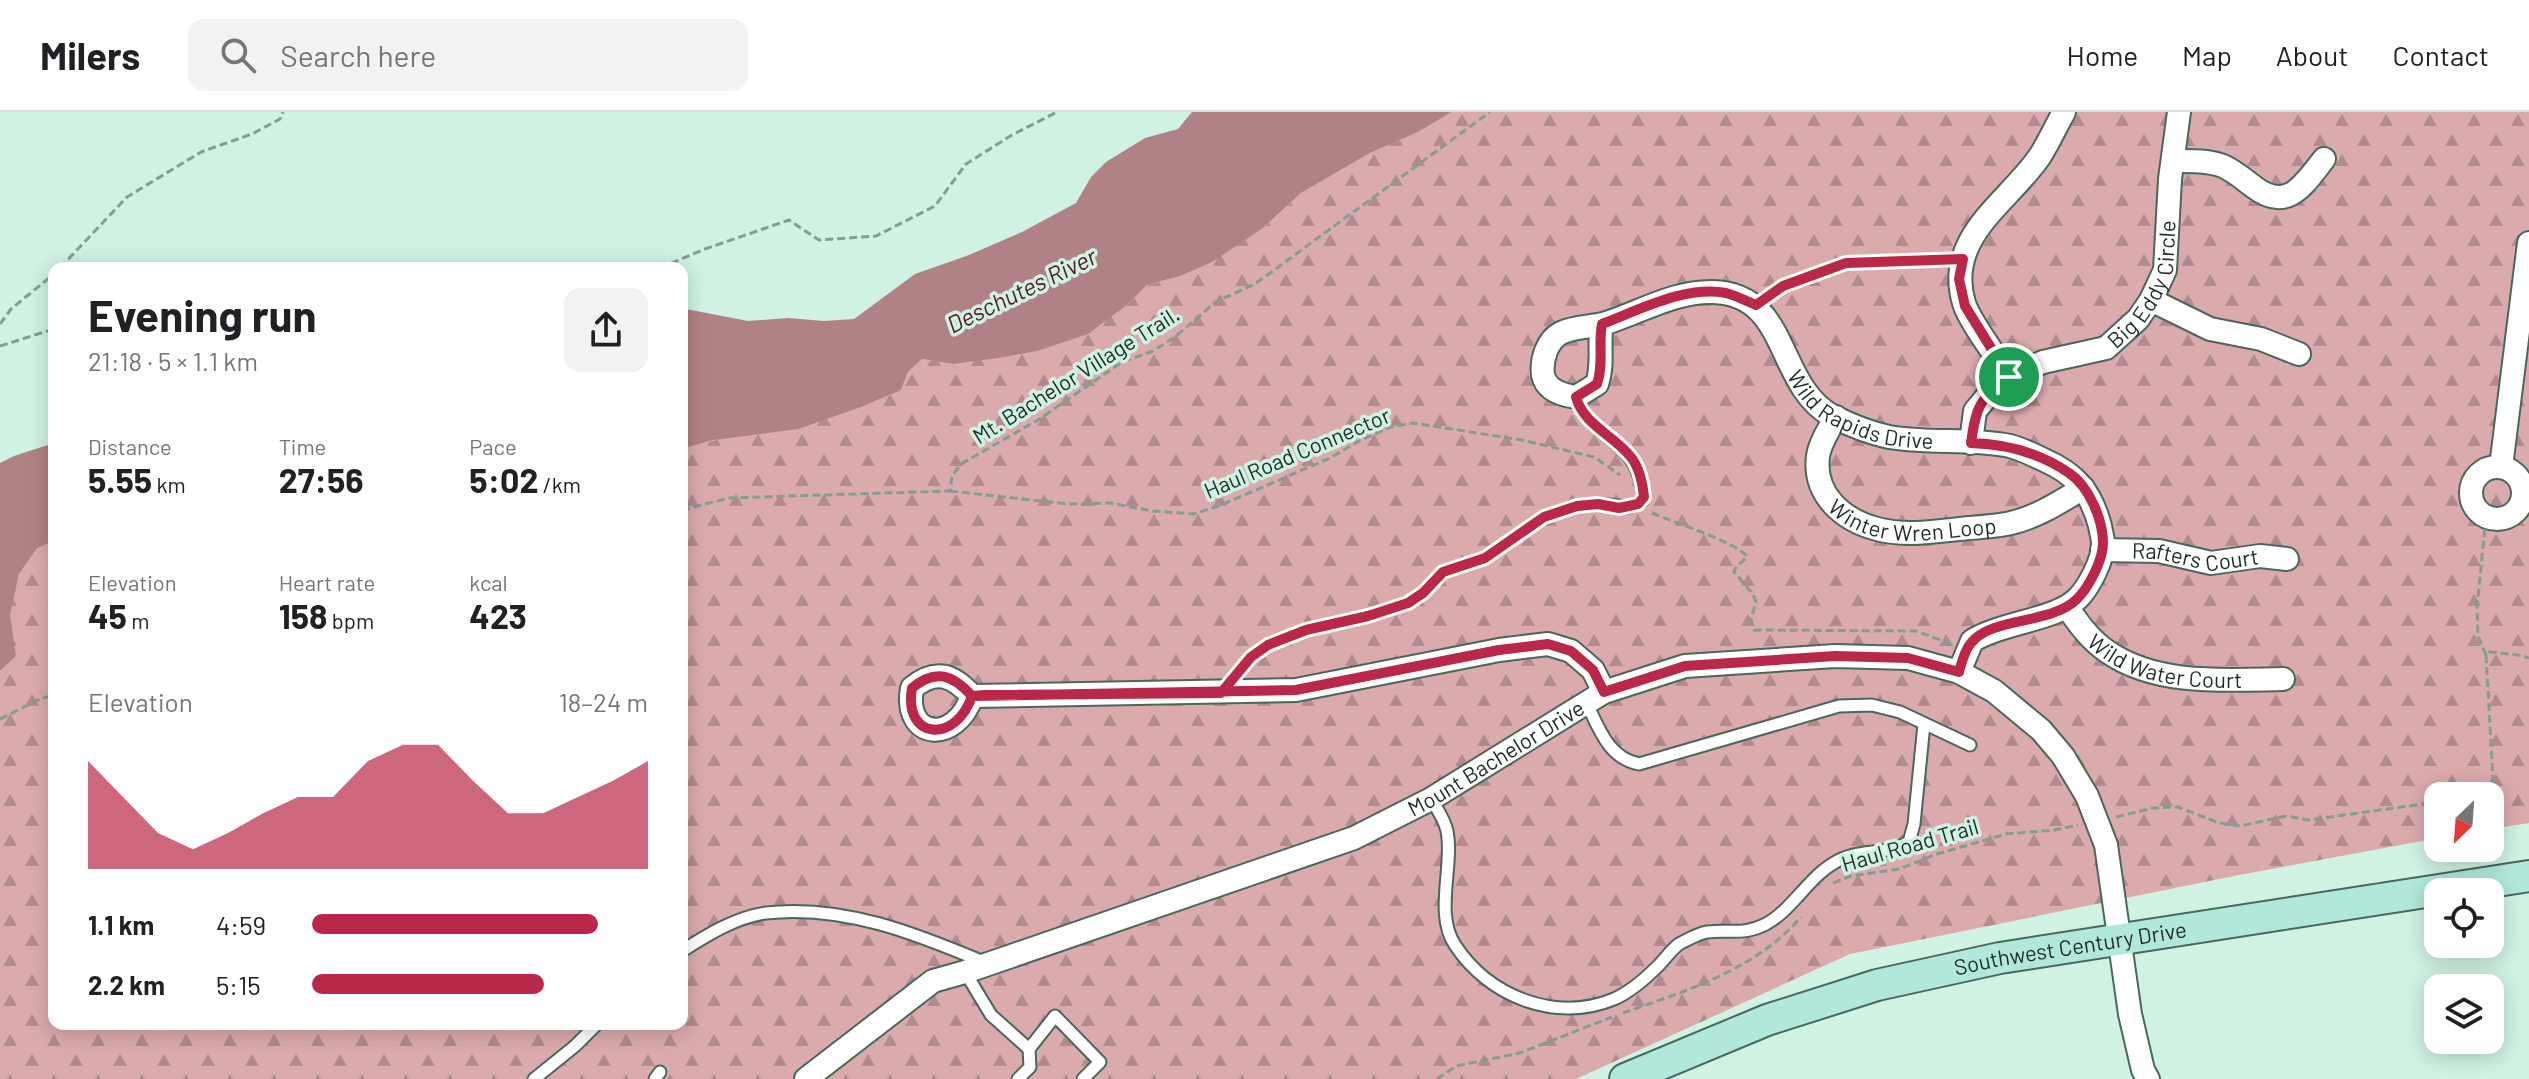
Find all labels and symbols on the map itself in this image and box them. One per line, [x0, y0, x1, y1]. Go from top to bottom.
street label: Big Eddy Circle [2101, 220, 2180, 353]
water label: Deschutes River [942, 240, 1102, 338]
street label: Mt. Bachelor Village Trail. [967, 300, 1184, 448]
pin [1975, 343, 2043, 411]
street label: Wild Rapids Drive [1783, 365, 1934, 453]
street label: Haul Road Connector [1200, 401, 1394, 503]
street label: Winter Wren Loop [1824, 493, 1997, 545]
street label: Rafters Court [2132, 537, 2260, 576]
street label: Wild Water Court [2083, 628, 2242, 692]
street label: Mount Bachelor Drive [1403, 694, 1588, 821]
north arrow [2424, 782, 2504, 862]
street label: Haul Road Trail [1838, 812, 1981, 876]
street label: Southwest Century Drive [1951, 915, 2188, 980]

